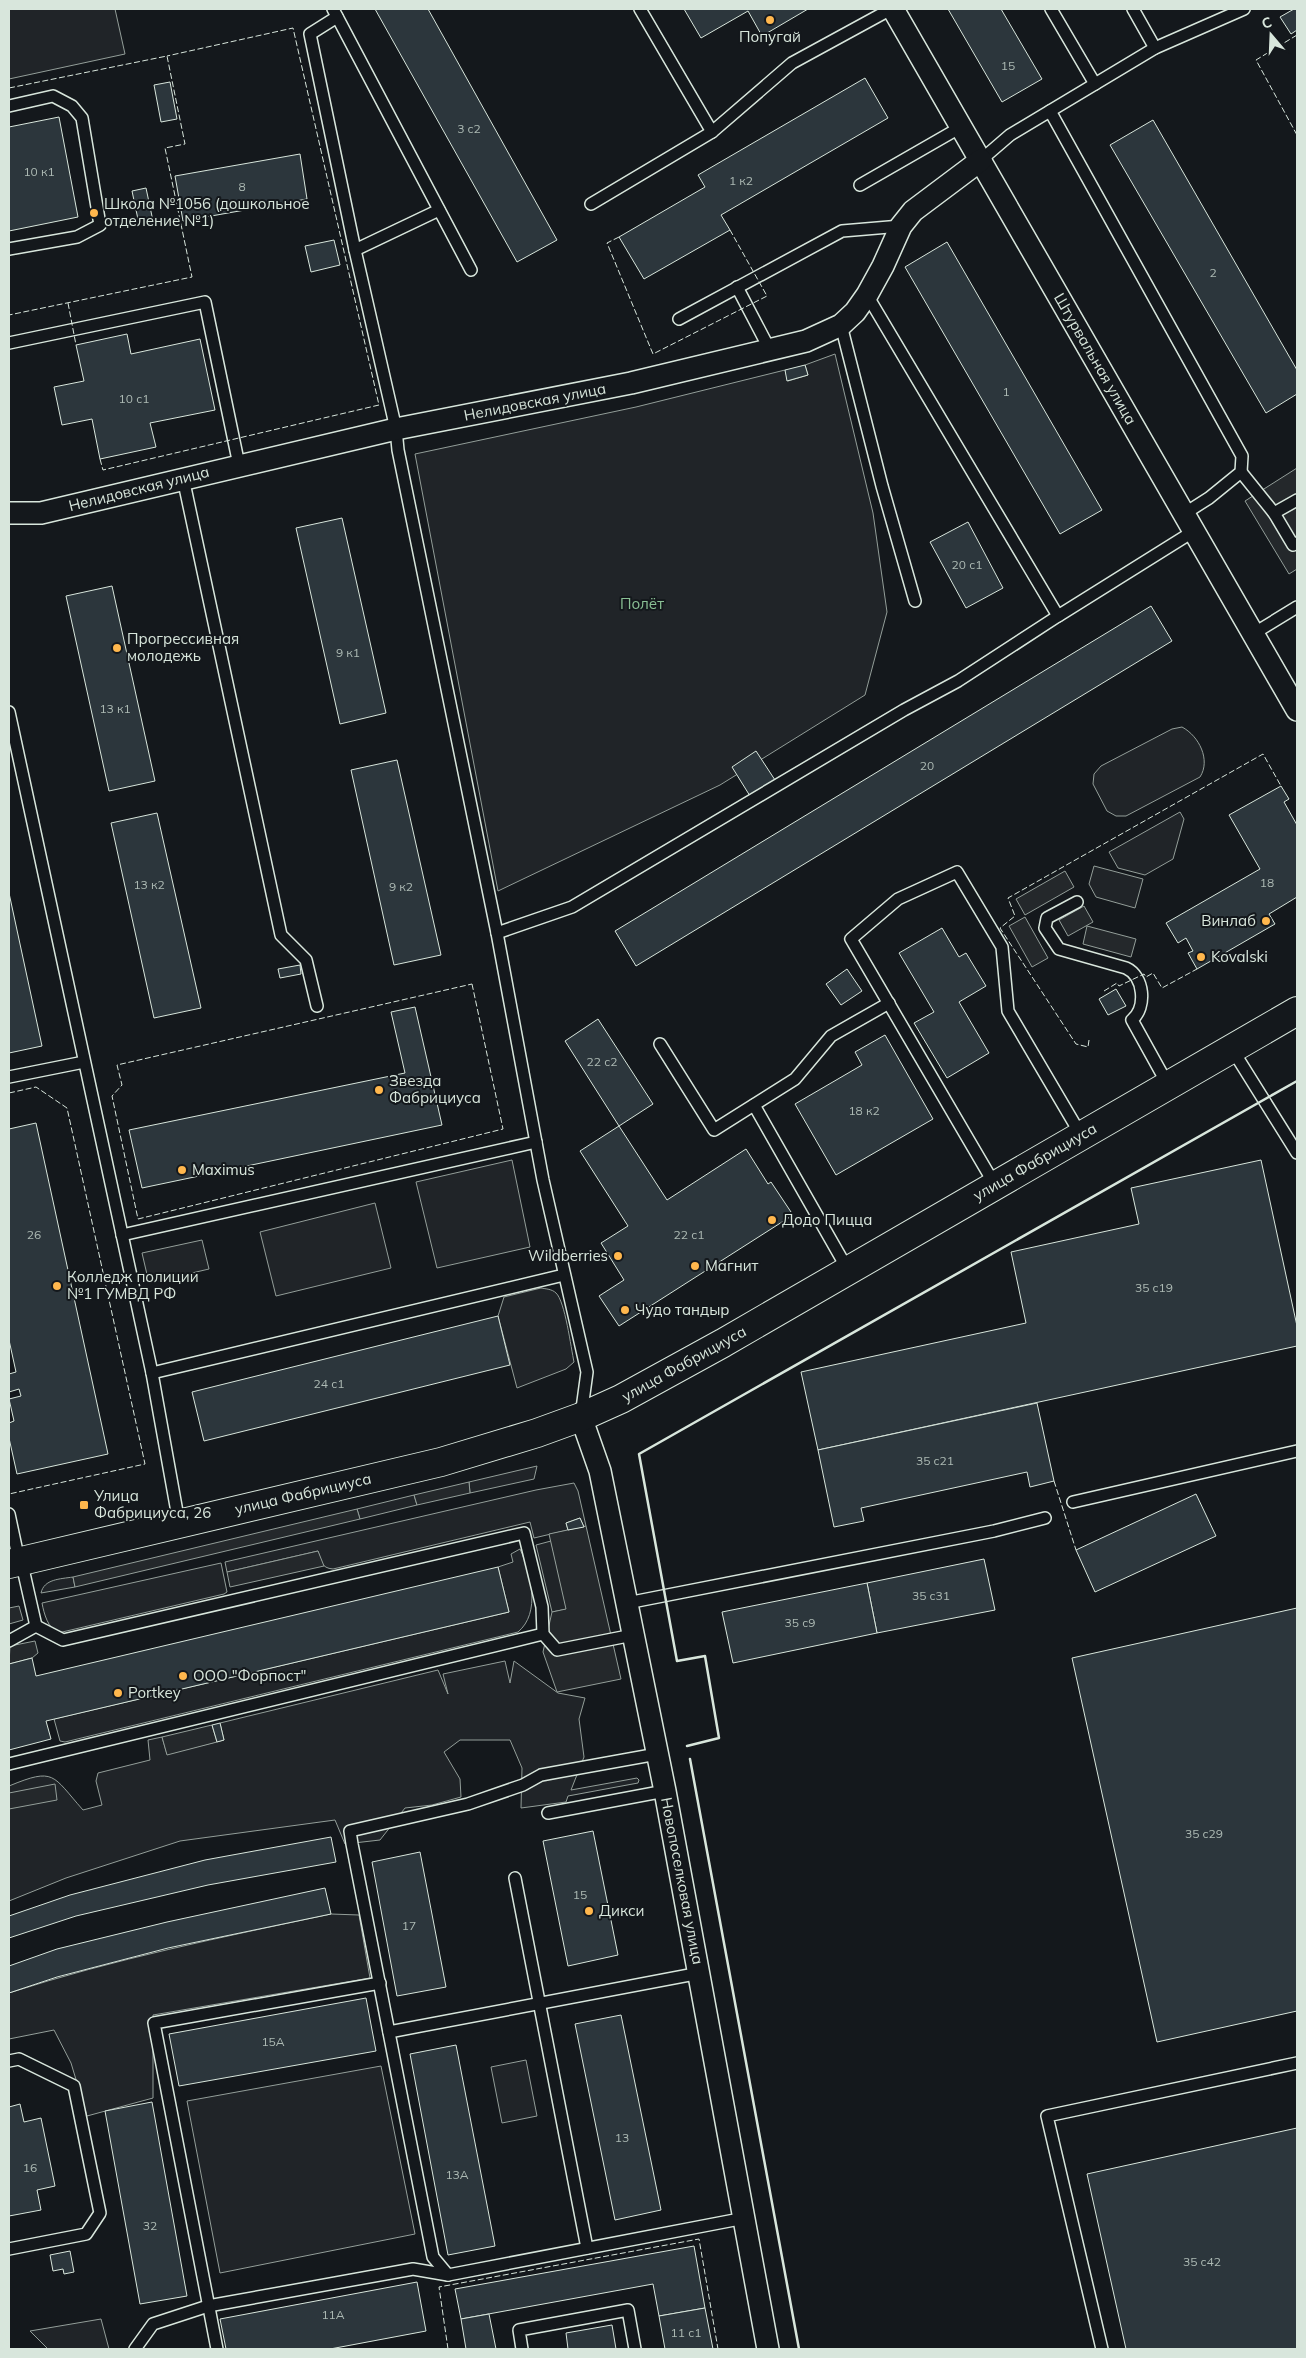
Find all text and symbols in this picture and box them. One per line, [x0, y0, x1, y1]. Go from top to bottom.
north arrow [1246, 10, 1296, 60]
text: С [1259, 13, 1274, 33]
marker: Попугай [764, 14, 776, 26]
place label: Попугай [739, 27, 801, 46]
house number: 15 [1001, 58, 1015, 73]
house number: 3 с2 [457, 121, 481, 136]
house number: 10 к1 [23, 164, 55, 179]
house number: 1 к2 [729, 173, 753, 188]
house number: 8 [238, 179, 246, 194]
place label: Школа №1056 (дошкольное отделение №1) [104, 194, 309, 230]
marker: Школа №1056 (дошкольное отделение №1) [88, 207, 100, 219]
house number: 2 [1209, 265, 1217, 280]
street label: Штурвальная улица [1050, 290, 1141, 428]
street label: Нелидовская улица [462, 378, 608, 425]
house number: 1 [1002, 384, 1010, 399]
house number: 10 с1 [119, 391, 149, 406]
street label: Нелидовская улица [67, 462, 211, 515]
house number: 20 с1 [952, 557, 982, 572]
park label: Полёт [620, 594, 664, 613]
place label: Прогрессивная молодежь [127, 629, 239, 665]
marker: Прогрессивная молодежь [111, 642, 123, 654]
house number: 9 к1 [336, 645, 360, 660]
house number: 13 к1 [99, 701, 131, 716]
house number: 20 [920, 758, 934, 773]
house number: 18 [1260, 875, 1274, 890]
house number: 13 к2 [133, 877, 165, 892]
house number: 9 к2 [389, 879, 413, 894]
place label: Винлаб [1201, 911, 1256, 930]
marker: Винлаб [1260, 915, 1272, 927]
place label: Kovalski [1211, 947, 1268, 966]
marker: Kovalski [1195, 951, 1207, 963]
house number: 22 с2 [587, 1054, 617, 1069]
place label: Звезда Фабрициуса [389, 1071, 481, 1107]
marker: Звезда Фабрициуса [373, 1084, 385, 1096]
house number: 18 к2 [848, 1103, 880, 1118]
street label: улица Фабрициуса [970, 1118, 1100, 1205]
place label: Maximus [192, 1160, 255, 1179]
marker: Maximus [176, 1164, 188, 1176]
place label: Додо Пицца [782, 1210, 872, 1229]
marker: Додо Пицца [766, 1214, 778, 1226]
house number: 26 [27, 1227, 41, 1242]
house number: 22 с1 [674, 1227, 704, 1242]
place label: Wildberries [528, 1246, 608, 1265]
marker: Wildberries [612, 1250, 624, 1262]
place label: Магнит [705, 1256, 759, 1275]
marker: Магнит [689, 1260, 701, 1272]
place label: Колледж полиции №1 ГУМВД РФ [67, 1267, 199, 1303]
marker: Колледж полиции №1 ГУМВД РФ [51, 1280, 63, 1292]
house number: 35 с19 [1135, 1280, 1173, 1295]
place label: Чудо тандыр [635, 1300, 729, 1319]
marker: Чудо тандыр [619, 1304, 631, 1316]
street label: улица Фабрициуса [618, 1321, 749, 1406]
house number: 24 с1 [314, 1376, 344, 1391]
house number: 35 с21 [916, 1453, 954, 1468]
street label: улица Фабрициуса [233, 1469, 373, 1518]
place label: Улица Фабрициуса, 26 [93, 1486, 211, 1522]
marker: Улица Фабрициуса, 26 [78, 1499, 90, 1511]
house number: 35 с31 [912, 1588, 950, 1603]
house number: 35 с9 [785, 1615, 815, 1630]
place label: ООО "Форпост" [193, 1666, 306, 1685]
marker: ООО "Форпост" [177, 1670, 189, 1682]
place label: Portkey [128, 1683, 181, 1702]
marker: Portkey [112, 1687, 124, 1699]
street label: Новопоселковая улица [657, 1796, 708, 1966]
house number: 35 с29 [1185, 1826, 1223, 1841]
house number: 15 [573, 1887, 587, 1902]
place label: Дикси [599, 1901, 645, 1920]
marker: Дикси [583, 1905, 595, 1917]
house number: 17 [402, 1918, 416, 1933]
house number: 15А [261, 2034, 285, 2049]
house number: 13 [615, 2130, 629, 2145]
house number: 16 [23, 2160, 37, 2175]
house number: 13А [445, 2167, 469, 2182]
house number: 32 [143, 2218, 157, 2233]
house number: 35 с42 [1183, 2254, 1221, 2269]
house number: 11А [321, 2307, 345, 2322]
house number: 11 с1 [671, 2325, 701, 2340]

